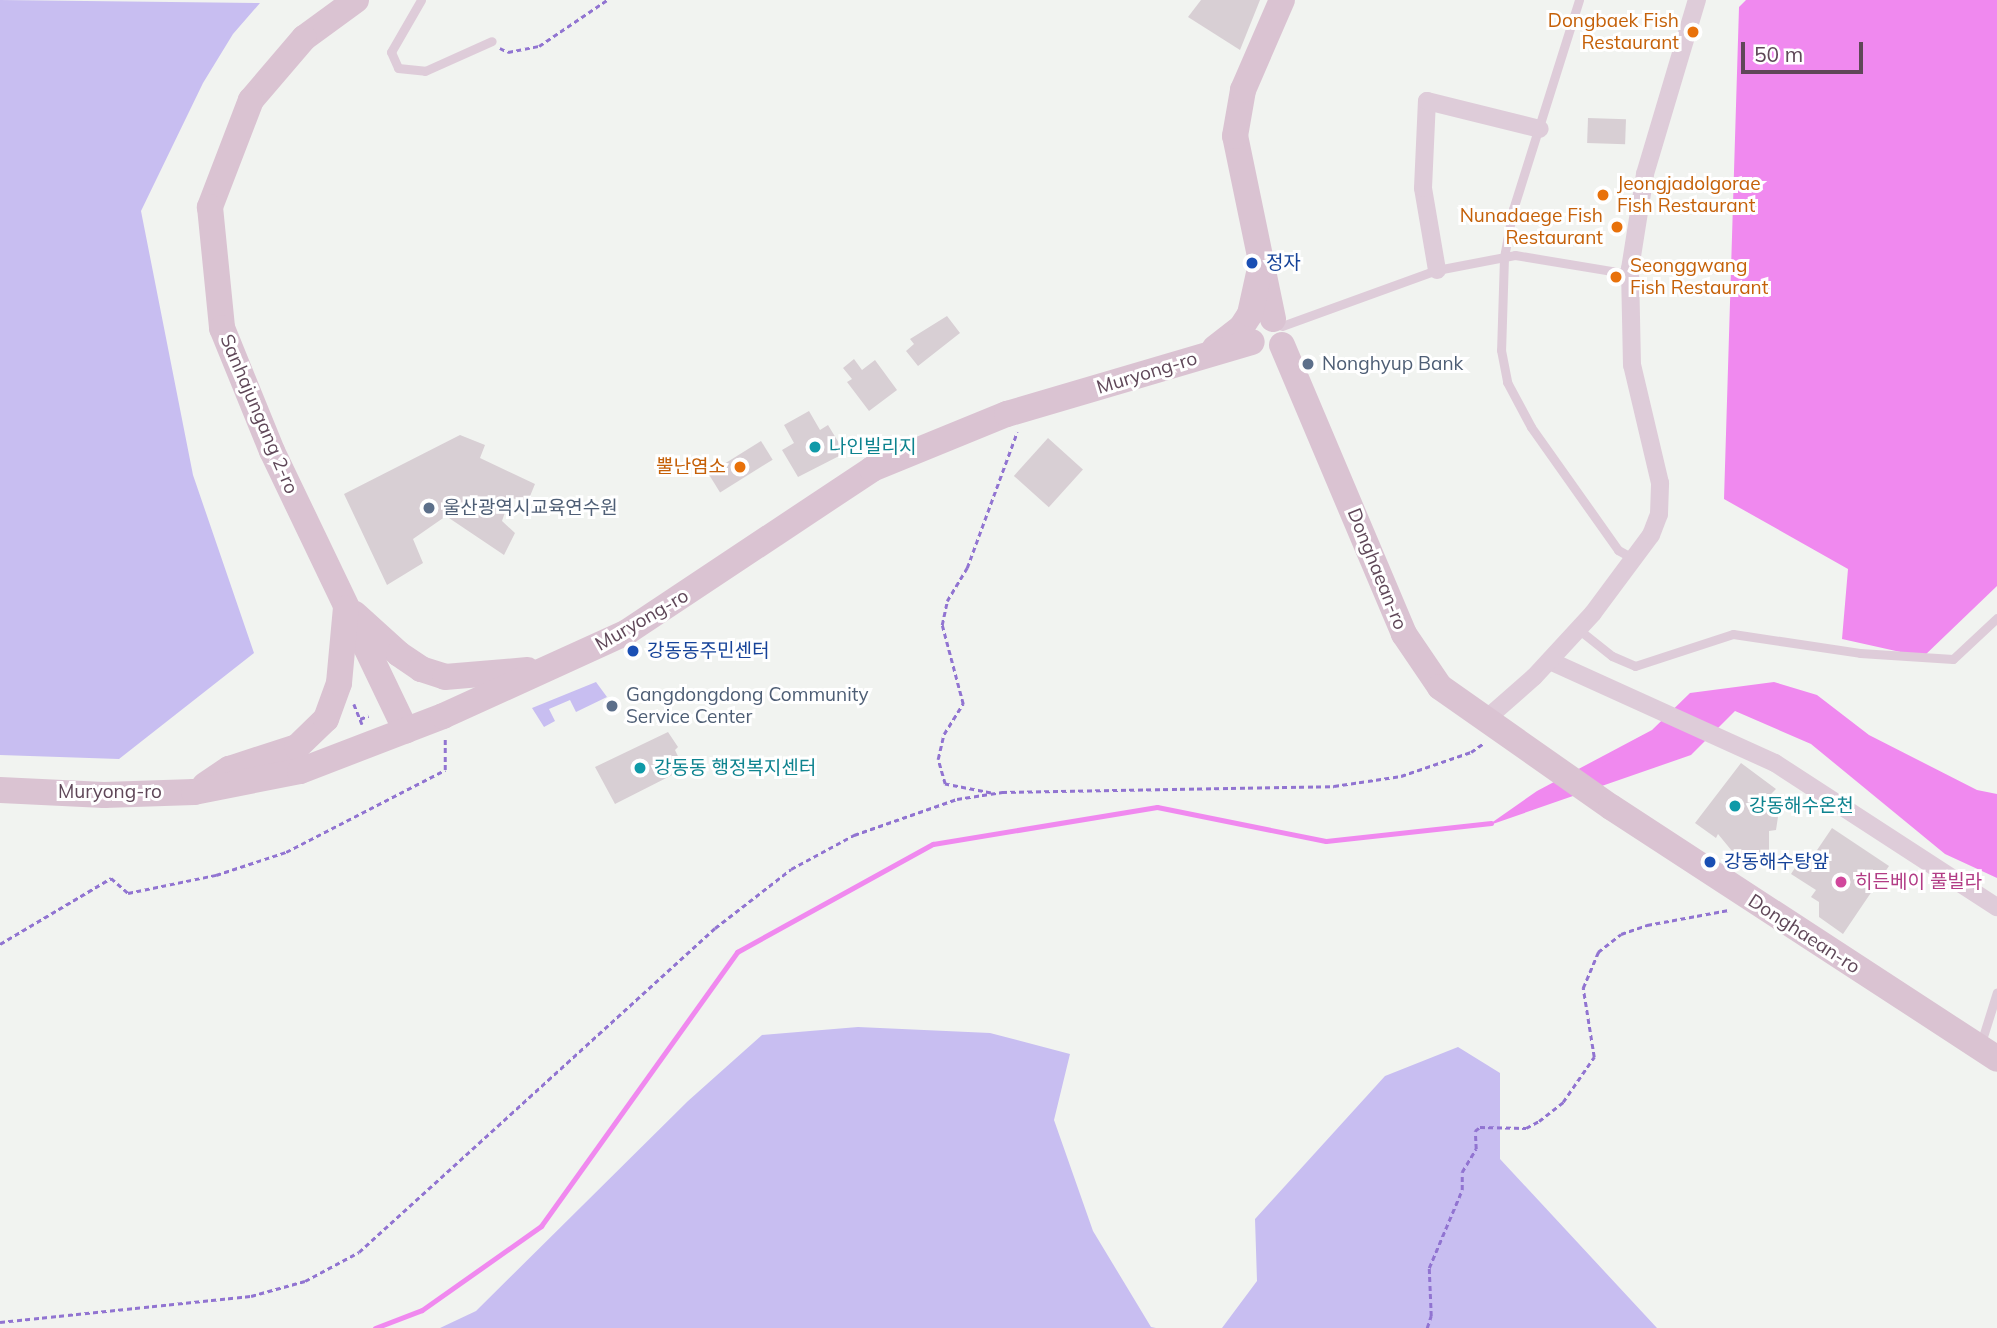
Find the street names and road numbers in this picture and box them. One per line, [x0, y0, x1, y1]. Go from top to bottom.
street label: Sanhajungang 2-ro [215, 331, 303, 497]
street label: Muryong-ro [1094, 347, 1200, 399]
street label: Donghaean-ro [1342, 505, 1412, 633]
street label: Muryong-ro [591, 584, 693, 656]
street label: Muryong-ro [58, 781, 162, 803]
street label: Donghaean-ro [1744, 889, 1864, 979]

